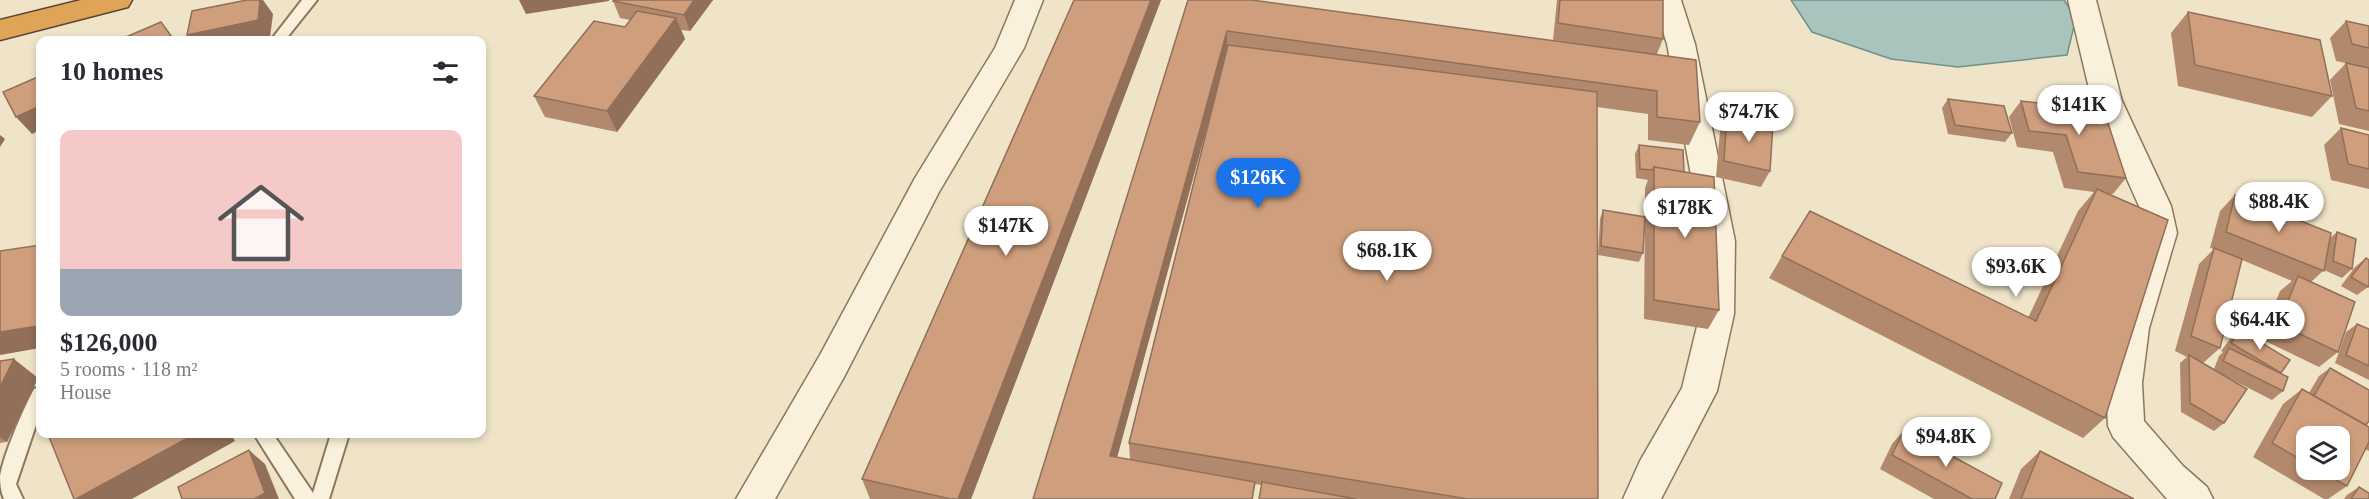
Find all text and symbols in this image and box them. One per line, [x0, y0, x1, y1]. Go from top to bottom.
icon: filters [429, 56, 462, 89]
text: 10 homes [60, 57, 163, 86]
pin: $141K [2037, 85, 2121, 136]
pin: $74.7K [1700, 92, 1798, 143]
text: $141K [2051, 93, 2107, 115]
text: $74.7K [1719, 100, 1779, 122]
pin: $126K [1216, 158, 1300, 209]
text: $126K [1230, 166, 1286, 188]
icon: home [207, 169, 315, 277]
pin: $88.4K [2230, 182, 2328, 233]
pin: $178K [1643, 188, 1727, 239]
text: $88.4K [2249, 190, 2309, 212]
text: $178K [1657, 196, 1713, 218]
pin: $147K [964, 206, 1048, 257]
text: $147K [978, 214, 1034, 236]
pin: $68.1K [1338, 231, 1436, 282]
text: $68.1K [1357, 239, 1417, 261]
pin: $93.6K [1967, 247, 2065, 298]
text: $93.6K [1986, 255, 2046, 277]
pin: $64.4K [2211, 300, 2309, 351]
text: $64.4K [2230, 308, 2290, 330]
text: $126,000 [60, 328, 158, 357]
text: 5 rooms · 118 m² [60, 358, 197, 380]
text: House [60, 381, 111, 403]
pin: $94.8K [1897, 417, 1995, 468]
text: $94.8K [1916, 425, 1976, 447]
map controls [2296, 426, 2350, 480]
button: layers [2296, 426, 2350, 480]

